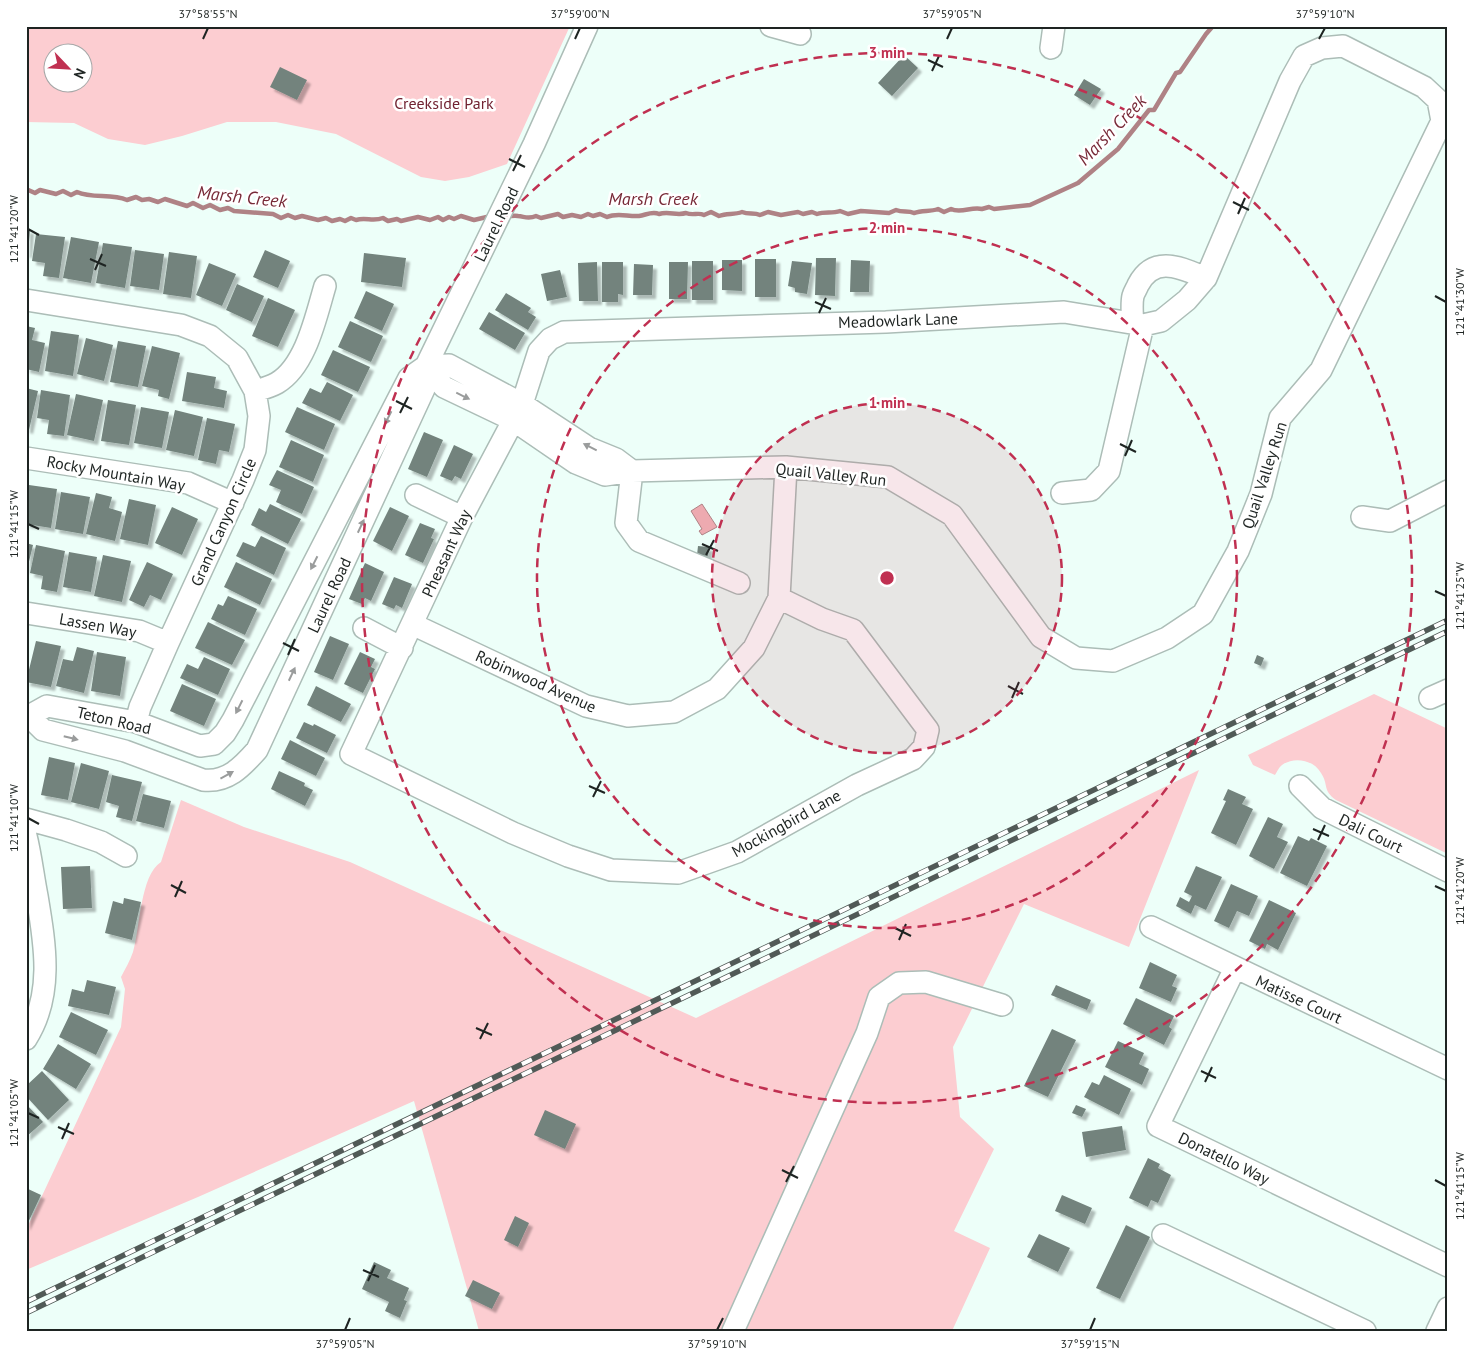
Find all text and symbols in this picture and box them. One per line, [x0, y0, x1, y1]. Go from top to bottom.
text: 37°58'55"N [178, 6, 238, 21]
text: 37°59'00"N [550, 6, 610, 21]
text: 37°59'05"N [922, 6, 982, 21]
text: 37°59'10"N [1295, 6, 1355, 21]
north arrow [42, 42, 92, 92]
text: 3 min [869, 43, 905, 62]
text: N [70, 66, 90, 81]
water label: Marsh Creek [1072, 89, 1152, 170]
park label: Creekside Park [394, 93, 494, 113]
water label: Marsh Creek [196, 180, 289, 213]
street label: Laurel Road [469, 183, 523, 265]
water label: Marsh Creek [608, 187, 699, 210]
text: 121°41'20"W [6, 195, 21, 263]
text: 2 min [869, 218, 905, 237]
text: 121°41'30"W [1452, 268, 1467, 336]
street label: Meadowlark Lane [838, 308, 958, 332]
one-way arrow [456, 392, 470, 400]
text: 1 min [869, 393, 905, 412]
one-way arrow [384, 411, 392, 426]
street label: Quail Valley Run [1237, 419, 1291, 531]
one-way arrow [583, 443, 597, 451]
street label: Rocky Mountain Way [45, 451, 187, 495]
street label: Grand Canyon Circle [186, 455, 260, 589]
street label: Quail Valley Run [775, 458, 887, 490]
text: 121°41'15"W [6, 490, 21, 558]
street label: Pheasant Way [417, 505, 475, 600]
one-way arrow [357, 519, 365, 533]
street label: Laurel Road [303, 554, 355, 636]
one-way arrow [310, 555, 318, 570]
text: 121°41'25"W [1452, 562, 1467, 630]
centre of rings [878, 569, 896, 587]
street label: Lassen Way [58, 608, 139, 642]
street label: Robinwood Avenue [473, 645, 599, 717]
one-way arrow [288, 667, 296, 681]
one-way arrow [235, 700, 243, 714]
street label: Teton Road [75, 702, 153, 738]
one-way arrow [63, 734, 78, 742]
one-way arrow [220, 771, 234, 779]
text: 121°41'10"W [6, 784, 21, 852]
street label: Mockingbird Lane [728, 785, 844, 861]
street label: Dali Court [1336, 809, 1407, 857]
text: 121°41'20"W [1452, 857, 1467, 925]
street label: Matisse Court [1252, 970, 1346, 1028]
text: 121°41'05"W [6, 1079, 21, 1147]
street label: Donatello Way [1175, 1127, 1273, 1189]
text: 121°41'15"W [1452, 1152, 1467, 1220]
text: 37°59'05"N [315, 1336, 375, 1351]
text: 37°59'10"N [687, 1336, 747, 1351]
text: 37°59'15"N [1060, 1336, 1120, 1351]

